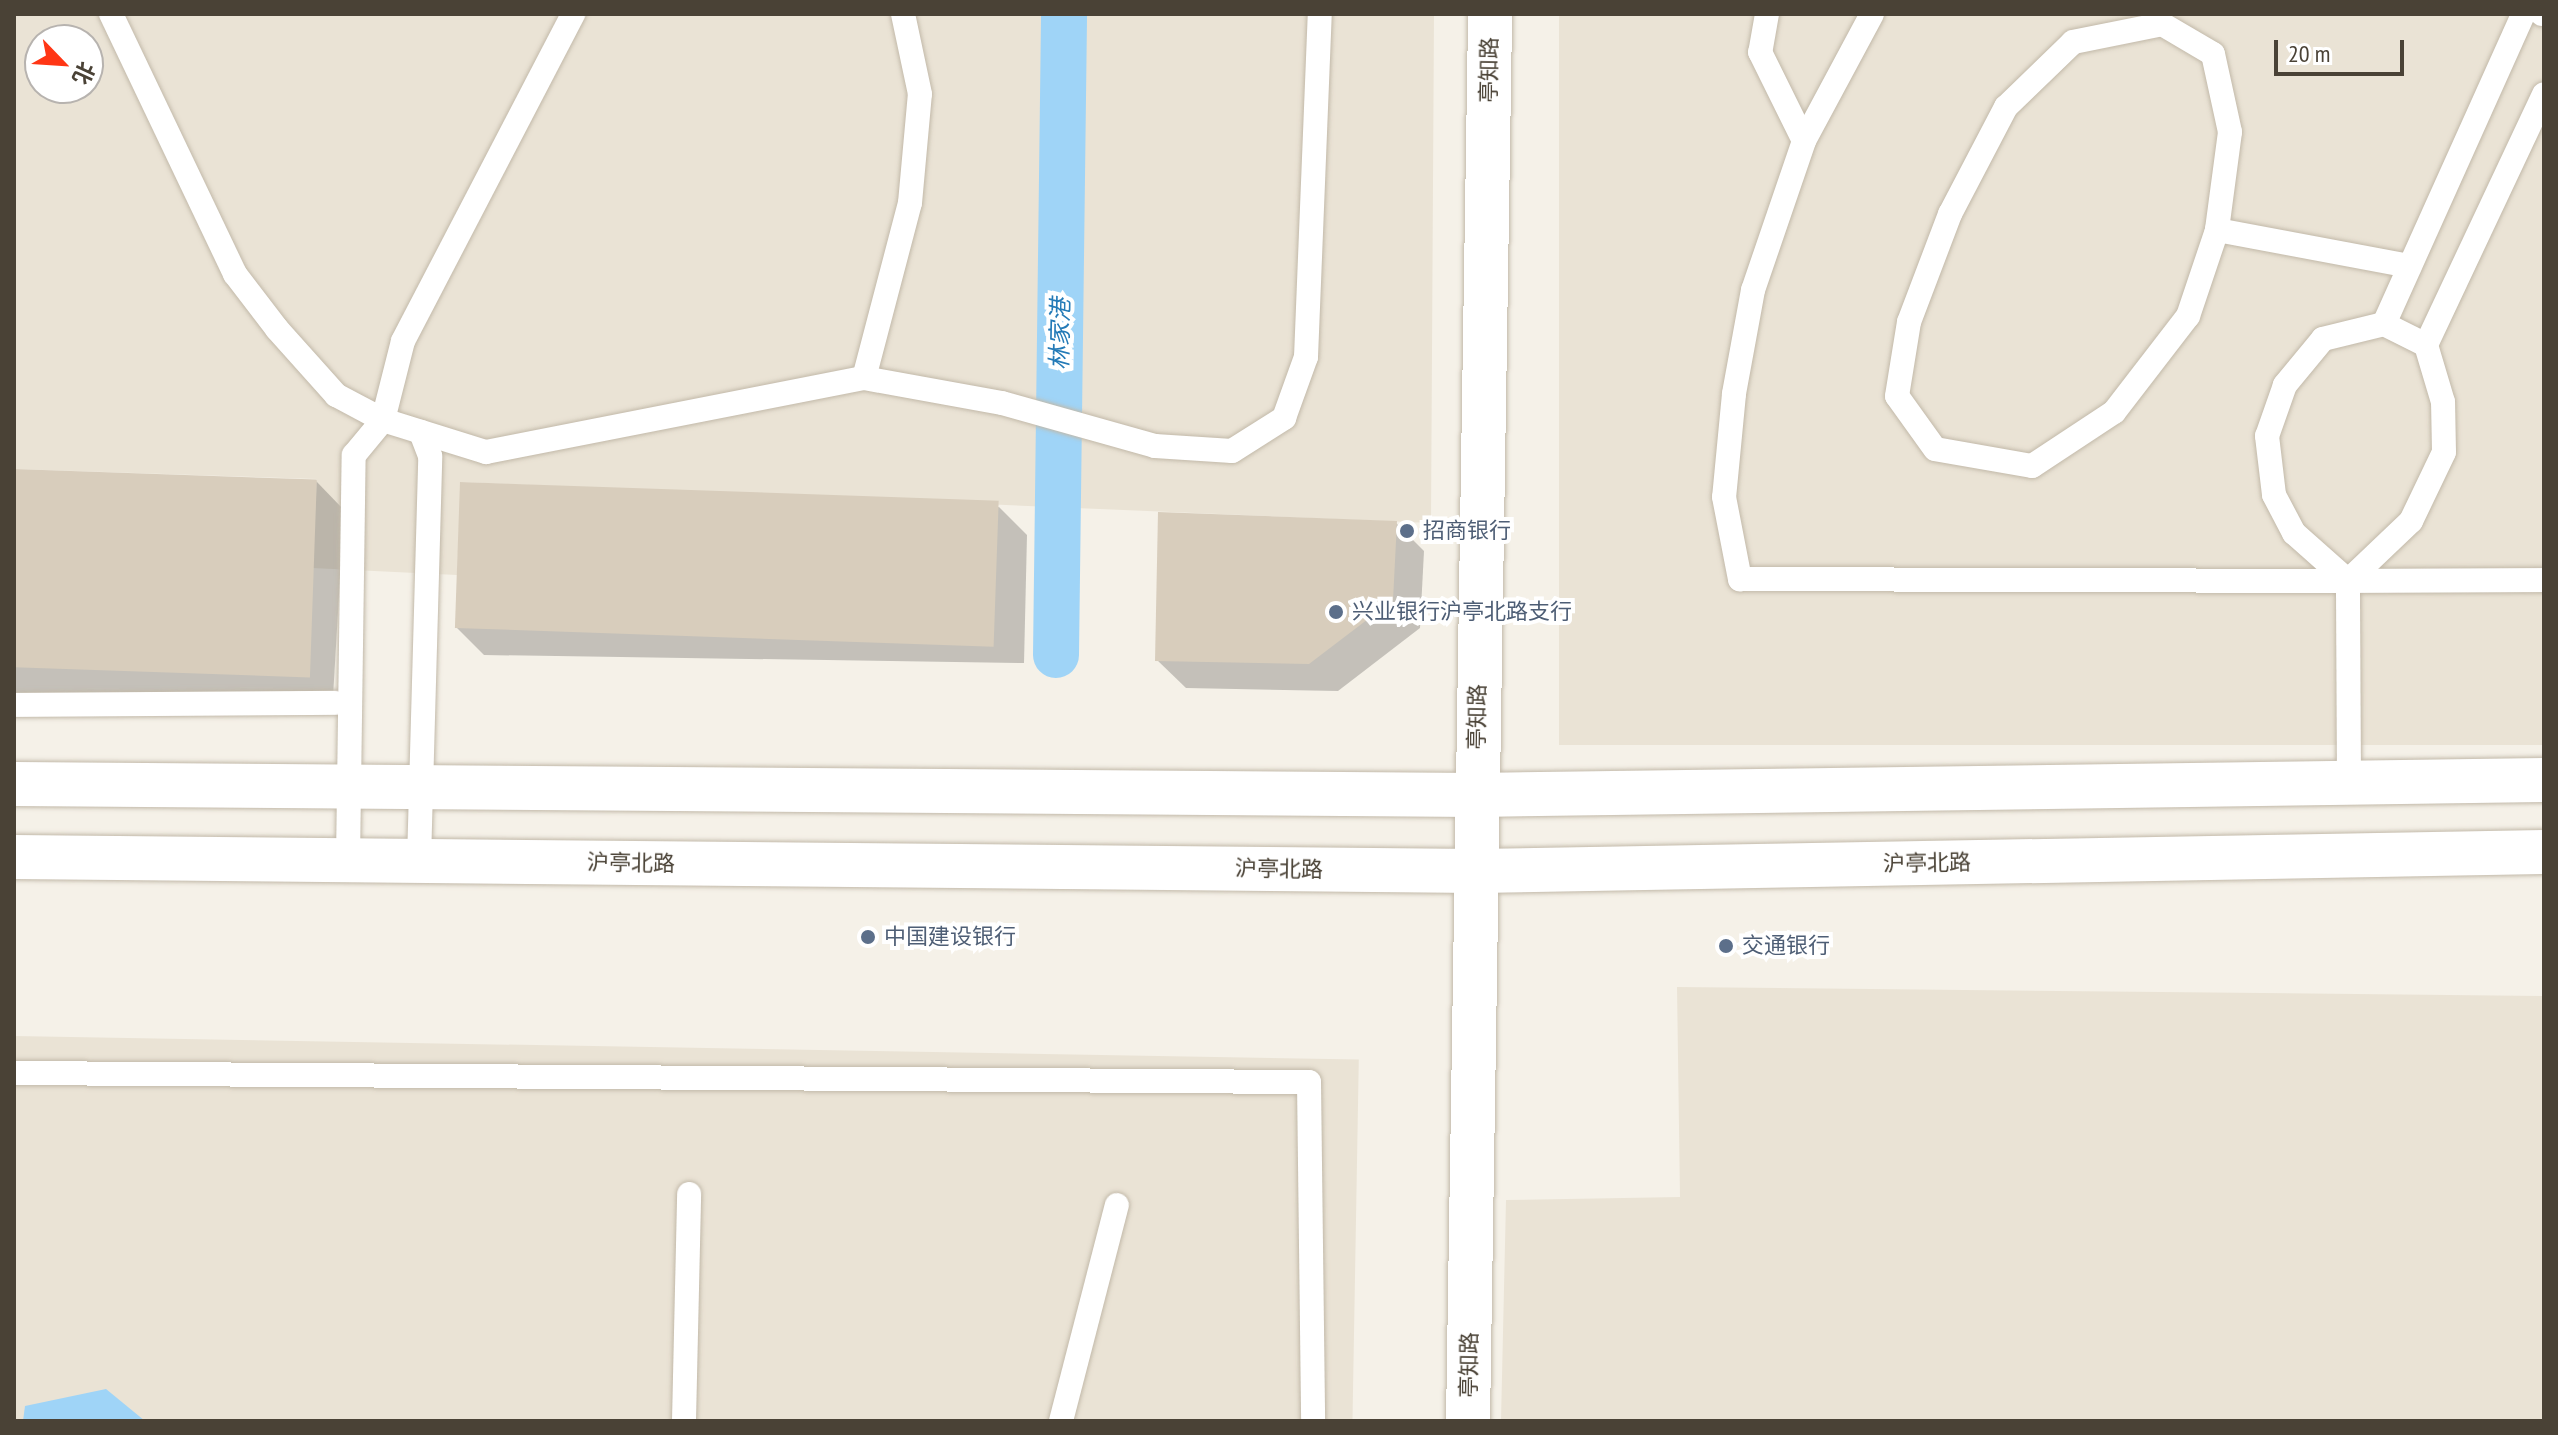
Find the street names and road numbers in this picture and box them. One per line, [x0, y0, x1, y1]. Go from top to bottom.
street label: 亭知路 [1475, 37, 1503, 103]
street label: 亭知路 [1463, 684, 1491, 750]
street label: 沪亭北路 [587, 849, 675, 877]
street label: 沪亭北路 [1883, 849, 1971, 877]
street label: 沪亭北路 [1235, 855, 1323, 883]
street label: 亭知路 [1455, 1332, 1483, 1398]

